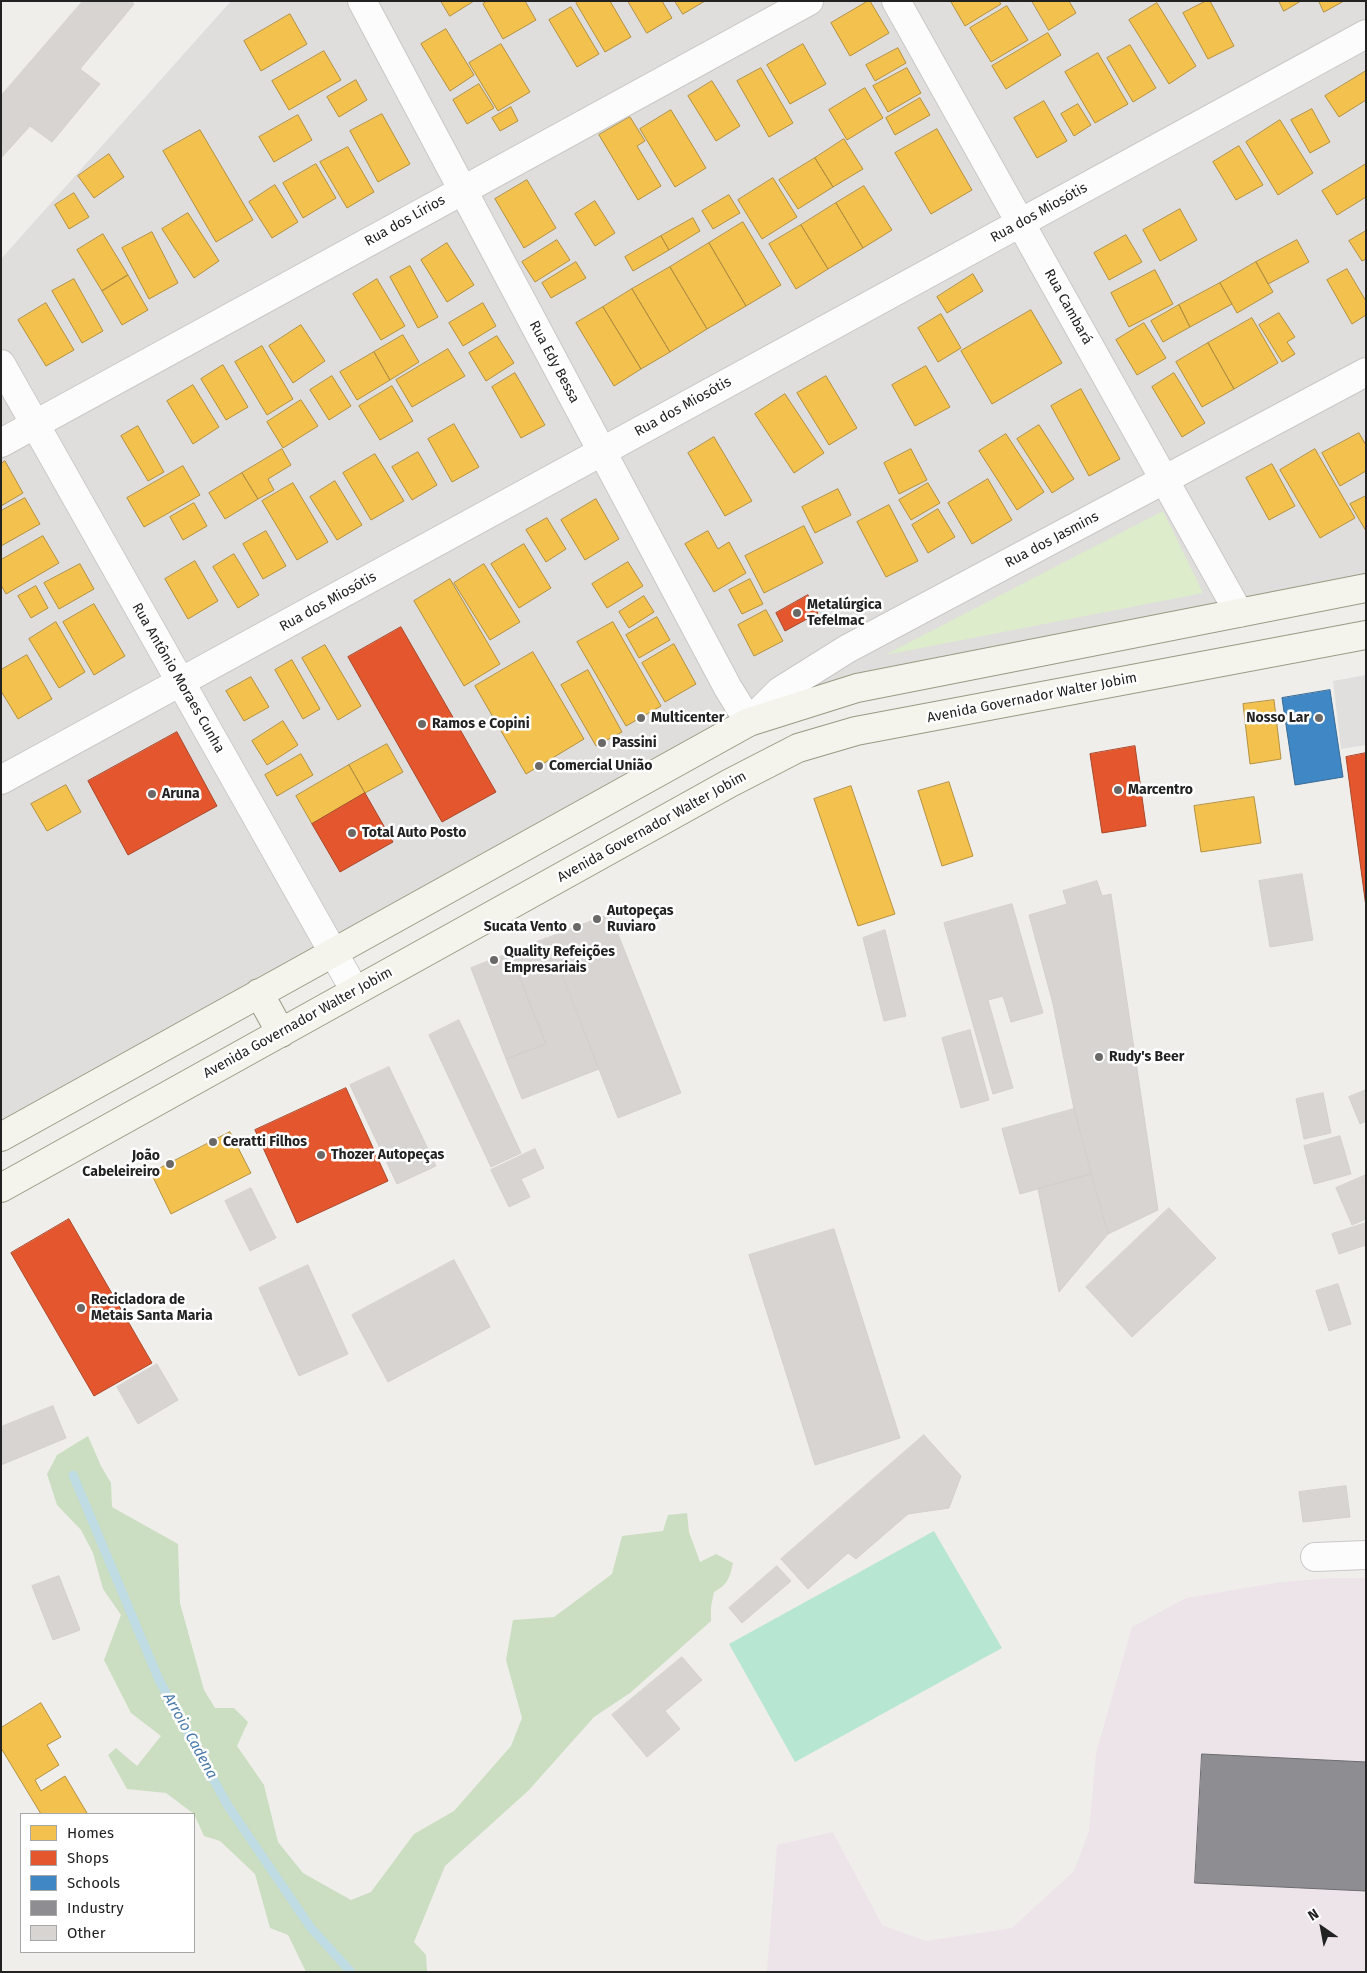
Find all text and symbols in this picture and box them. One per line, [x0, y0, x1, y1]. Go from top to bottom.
street label: Rua dos Miosótis [988, 179, 1090, 247]
street label: Rua dos Lírios [362, 192, 448, 250]
street label: Rua Cambará [1040, 266, 1096, 348]
street label: Rua Edy Bessa [525, 318, 583, 406]
street label: Rua dos Miosótis [632, 373, 734, 441]
street label: Rua dos Jasmins [1002, 508, 1102, 572]
street label: Rua dos Miosótis [277, 568, 379, 636]
place label: Metalúrgica Tefelmac [807, 597, 882, 630]
street label: Rua Antônio Moraes Cunha [128, 600, 228, 756]
marker: Metalúrgica Tefelmac [791, 607, 803, 619]
street label: Avenida Governador Walter Jobim [926, 669, 1138, 727]
place label: Multicenter [651, 710, 724, 726]
place label: Nosso Lar [1246, 710, 1309, 726]
marker: Multicenter [635, 712, 647, 724]
marker: Nosso Lar [1313, 712, 1325, 724]
place label: Ramos e Copini [432, 716, 530, 732]
marker: Ramos e Copini [416, 718, 428, 730]
place label: Passini [612, 735, 657, 751]
marker: Passini [596, 737, 608, 749]
place label: Comercial União [549, 758, 652, 774]
marker: Comercial União [533, 760, 545, 772]
street label: Avenida Governador Walter Jobim [554, 768, 750, 886]
place label: Marcentro [1128, 782, 1193, 798]
marker: Marcentro [1112, 784, 1124, 796]
place label: Aruna [162, 786, 200, 802]
marker: Aruna [146, 788, 158, 800]
place label: Total Auto Posto [362, 825, 466, 841]
marker: Total Auto Posto [346, 827, 358, 839]
place label: Autopeças Ruviaro [607, 903, 674, 936]
marker: Autopeças Ruviaro [591, 913, 603, 925]
place label: Sucata Vento [484, 919, 567, 935]
marker: Sucata Vento [571, 921, 583, 933]
place label: Quality Refeições Empresariais [504, 944, 615, 976]
marker: Quality Refeições Empresariais [488, 954, 500, 966]
street label: Avenida Governador Walter Jobim [200, 964, 396, 1082]
place label: Rudy's Beer [1109, 1049, 1184, 1065]
marker: Rudy's Beer [1093, 1051, 1105, 1063]
place label: Ceratti Filhos [223, 1134, 307, 1150]
marker: Ceratti Filhos [207, 1136, 219, 1148]
place label: Thozer Autopeças [331, 1147, 444, 1163]
place label: João Cabeleireiro [82, 1148, 160, 1180]
marker: Thozer Autopeças [315, 1149, 327, 1161]
marker: João Cabeleireiro [164, 1158, 176, 1170]
place label: Recicladora de Metais Santa Maria [91, 1292, 213, 1324]
marker: Recicladora de Metais Santa Maria [75, 1302, 87, 1314]
water label: Arroio Cadena [159, 1690, 221, 1782]
legend [20, 1813, 195, 1953]
text: Homes [67, 1824, 114, 1842]
text: Shops [67, 1849, 109, 1867]
text: Schools [67, 1874, 120, 1892]
text: Industry [67, 1899, 124, 1917]
north arrow [1297, 1903, 1347, 1953]
text: N [1305, 1905, 1322, 1925]
text: Other [67, 1924, 106, 1942]

